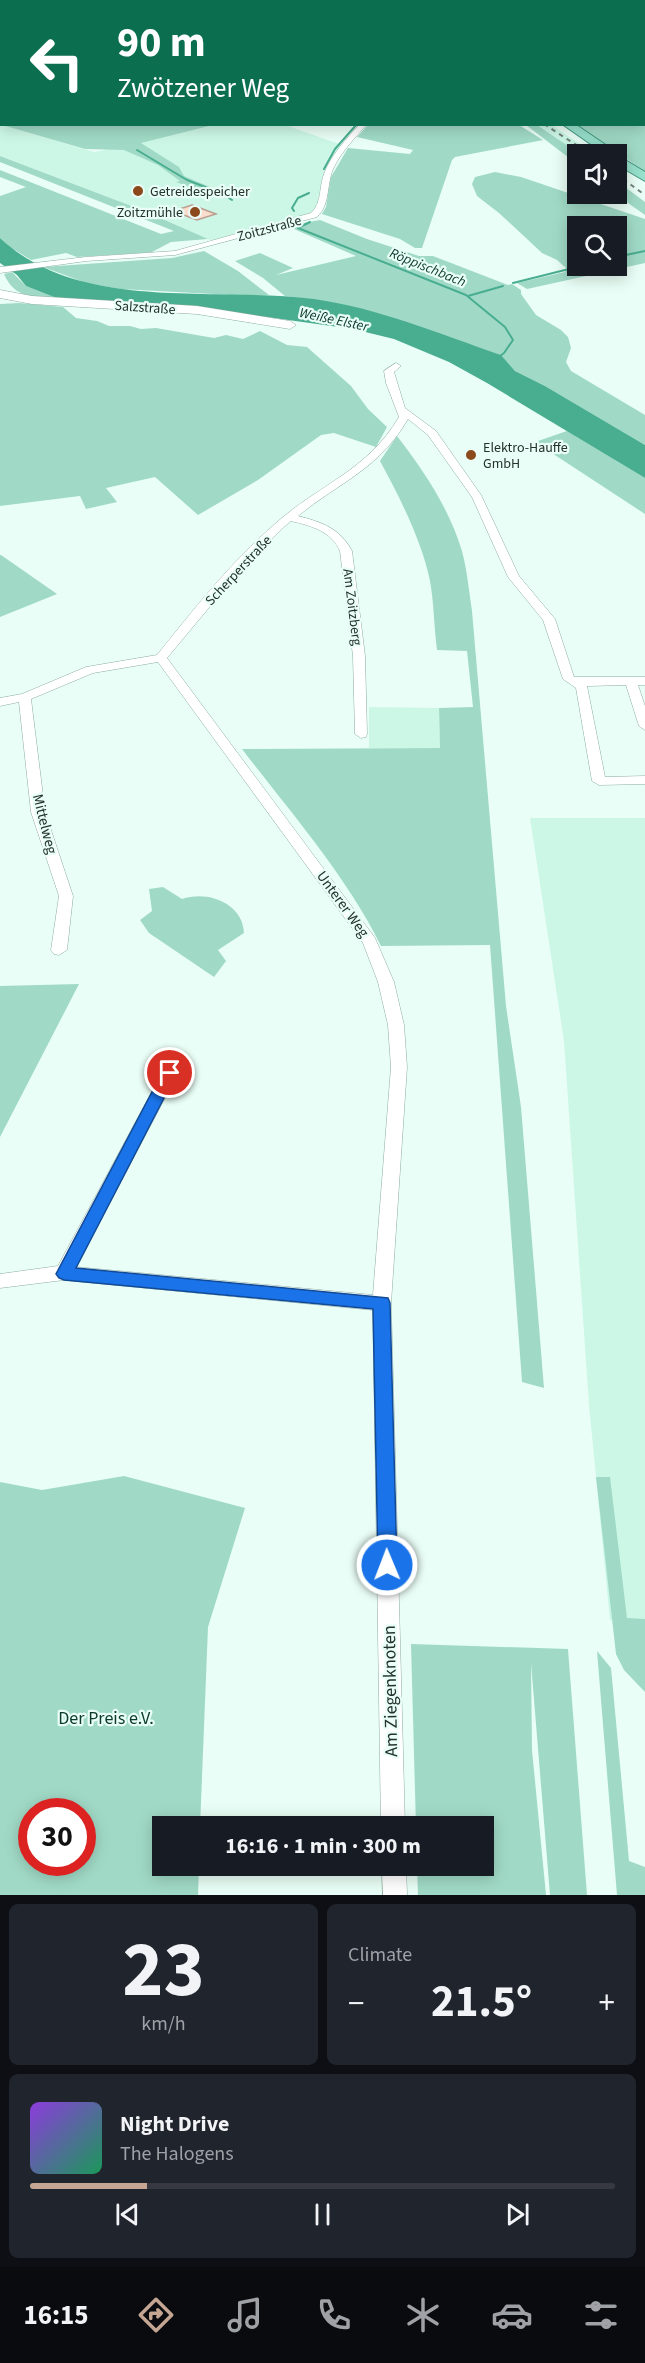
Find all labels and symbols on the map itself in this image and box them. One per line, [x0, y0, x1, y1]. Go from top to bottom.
place label: Getreidespeicher [150, 182, 250, 202]
marker: Getreidespeicher [131, 184, 145, 198]
place label: Zoitzmühle [117, 203, 183, 223]
marker: Zoitzmühle [188, 205, 202, 219]
street label: Zoitzstraße [235, 211, 304, 247]
water label: Röppischbach [387, 244, 469, 292]
street label: Salzstraße [114, 296, 176, 320]
water label: Weiße Elster [298, 303, 371, 337]
place label: Elektro-Hauffe GmbH [483, 438, 568, 474]
marker: Elektro-Hauffe GmbH [464, 448, 478, 462]
street label: Scherperstraße [201, 531, 277, 610]
street label: Am Zoitzberg [337, 567, 367, 647]
street label: Mittelweg [27, 792, 62, 857]
street label: Unterer Weg [311, 867, 374, 942]
pin [144, 1047, 195, 1098]
position arrow [355, 1533, 419, 1597]
street label: Am Ziegenknoten [377, 1625, 404, 1757]
park label: Der Preis e.V. [58, 1706, 154, 1731]
speed limit sign: 30 [18, 1798, 96, 1876]

